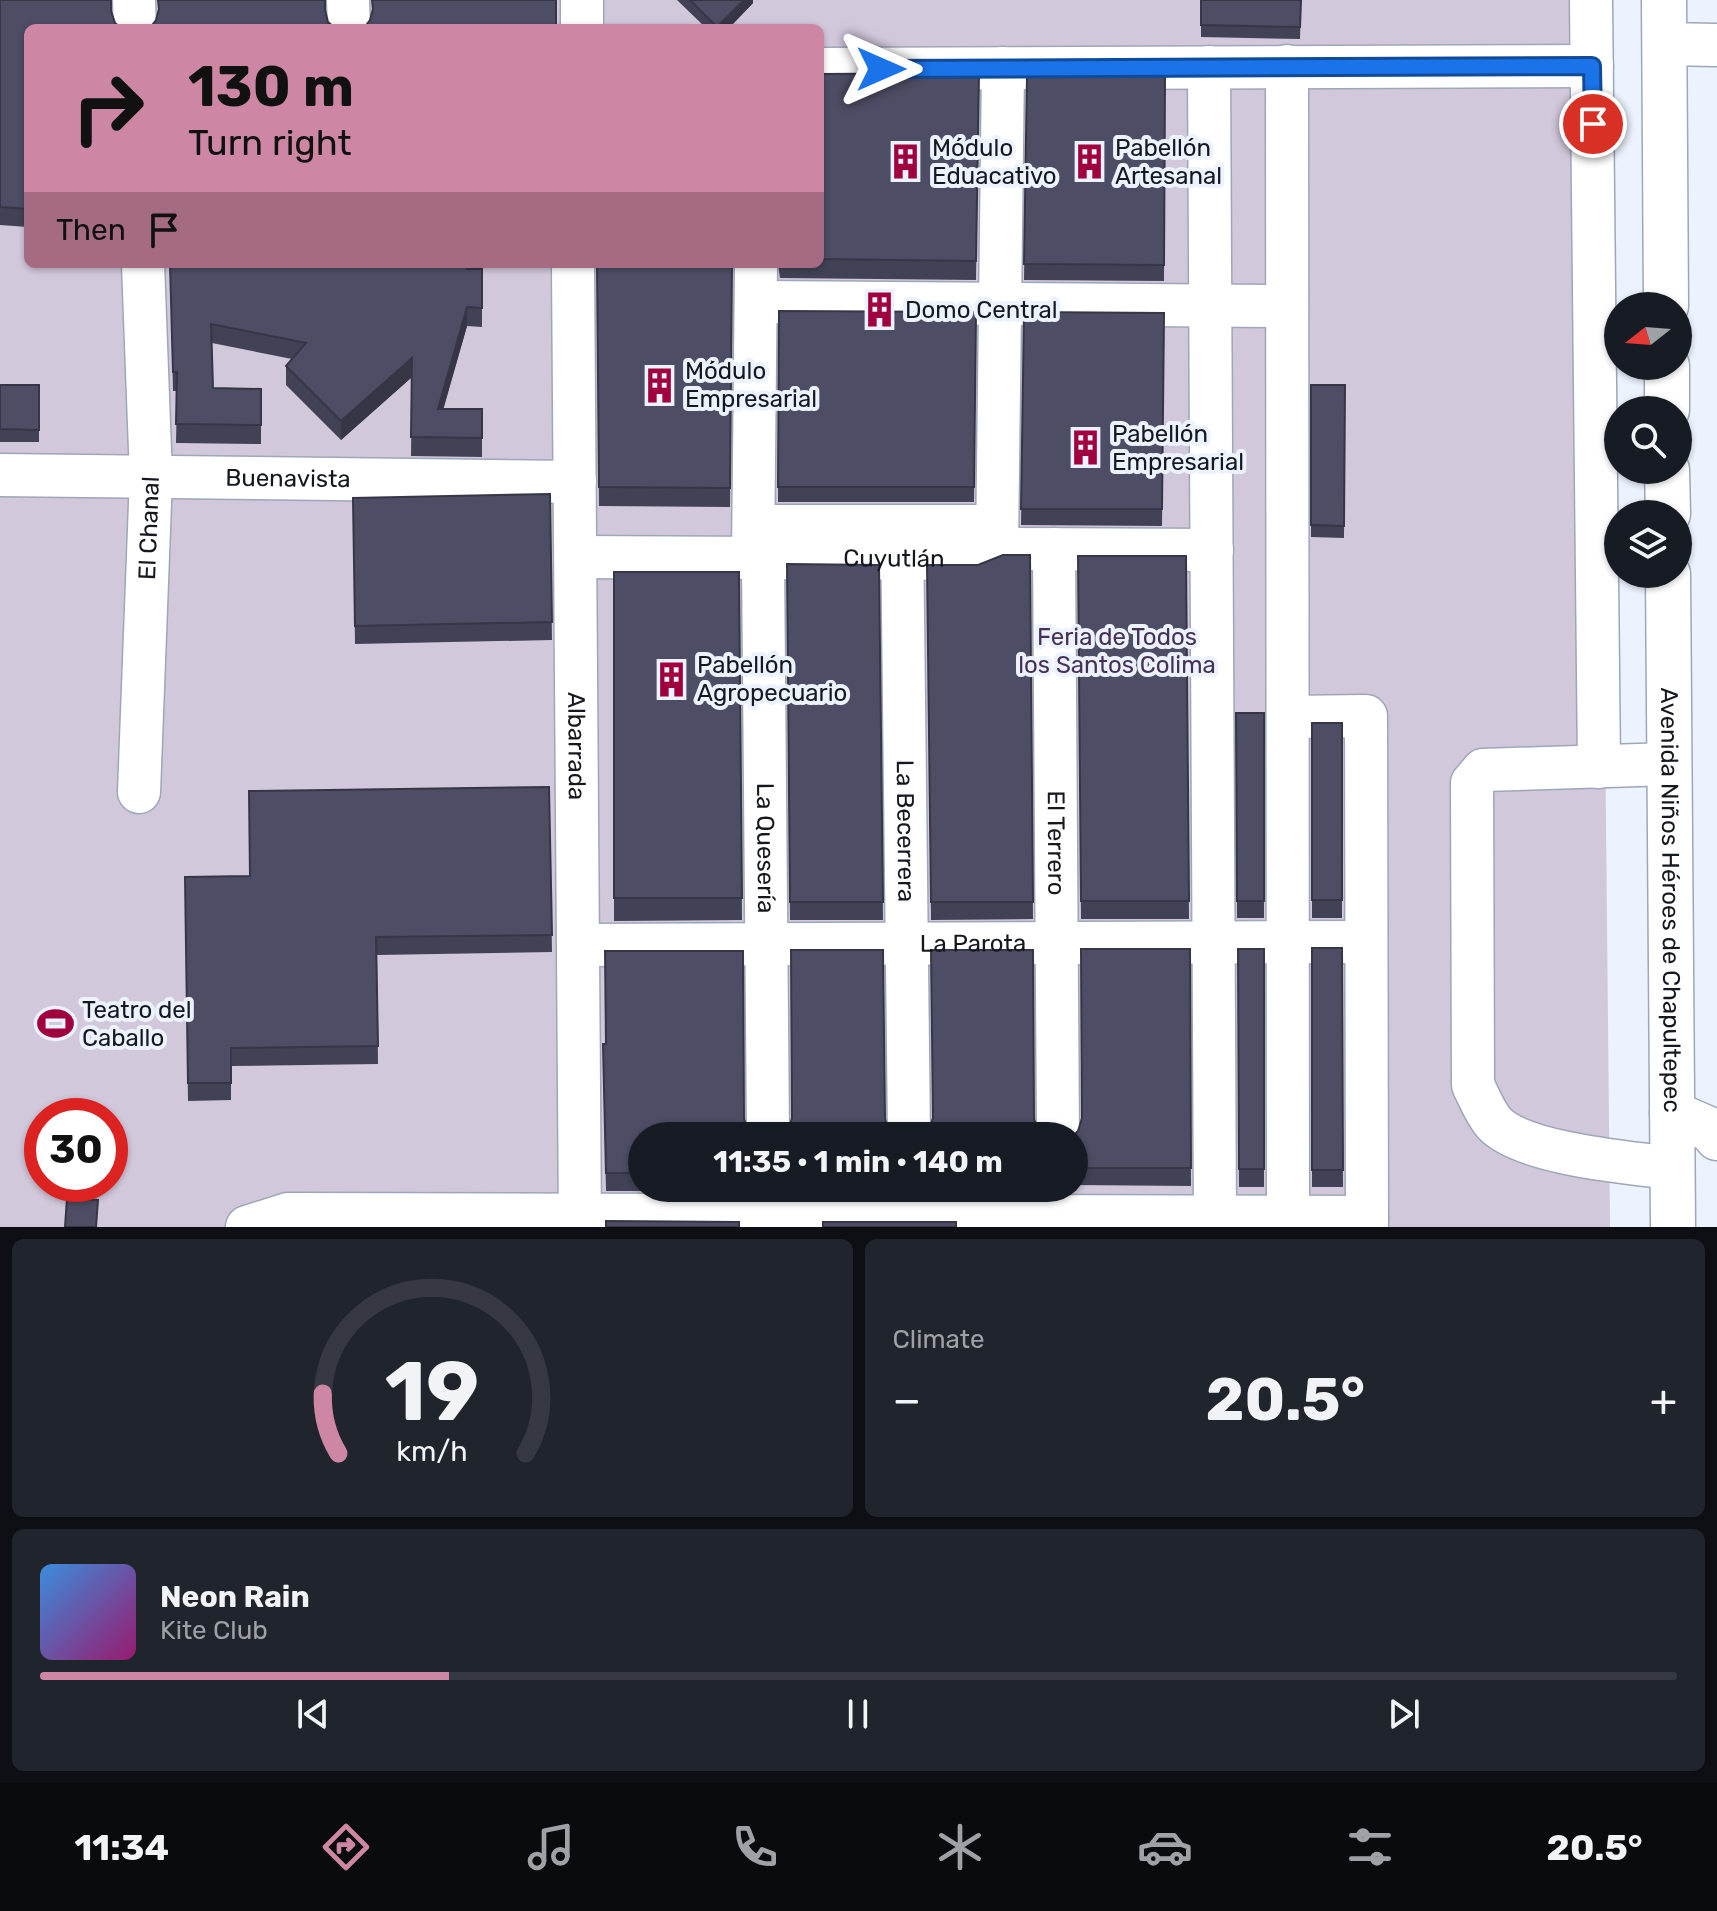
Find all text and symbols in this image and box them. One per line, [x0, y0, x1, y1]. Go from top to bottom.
position arrow [839, 27, 923, 111]
text: 130 m [188, 54, 354, 120]
icon: right [56, 56, 160, 160]
pin [1559, 90, 1627, 158]
icon: arrive [1571, 102, 1615, 146]
text: Turn right [188, 121, 352, 164]
place label: Módulo Eduacativo [932, 134, 1057, 190]
place label: Pabellón Artesanal [1115, 134, 1222, 190]
building icon: Módulo Eduacativo [887, 143, 925, 181]
building icon: Pabellón Artesanal [1070, 143, 1108, 181]
icon: arrive [142, 208, 186, 252]
text: Then [56, 212, 126, 248]
building icon: Domo Central [860, 291, 898, 329]
north arrow [1604, 292, 1692, 380]
map controls [1604, 292, 1692, 588]
place label: Domo Central [905, 296, 1058, 324]
place label: Módulo Empresarial [685, 357, 817, 413]
building icon: Módulo Empresarial [640, 366, 678, 404]
button: search [1604, 396, 1692, 484]
place label: Pabellón Empresarial [1112, 420, 1244, 476]
building icon: Pabellón Empresarial [1067, 429, 1105, 467]
street label: Buenavista [225, 464, 351, 493]
street label: El Chanal [133, 476, 165, 581]
button: layers [1604, 500, 1692, 588]
street label: Cuyutlán [843, 544, 945, 573]
park label: Feria de Todos los Santos Colima [1018, 623, 1216, 679]
place label: Pabellón Agropecuario [697, 651, 847, 707]
building icon: Pabellón Agropecuario [652, 660, 690, 698]
street label: Avenida Niños Héroes de Chapultepec [1655, 687, 1686, 1113]
street label: Albarrada [562, 692, 591, 800]
street label: La Becerrera [891, 760, 920, 902]
street label: La Quesería [751, 783, 780, 913]
street label: El Terrero [1042, 790, 1070, 896]
street label: La Parota [920, 929, 1026, 958]
place label: Teatro del Caballo [82, 996, 192, 1052]
sports icon: Teatro del Caballo [37, 1005, 75, 1043]
speed limit sign: 30 [24, 1098, 128, 1202]
text: 11:35 · 1 min · 140 m [713, 1144, 1003, 1180]
text: Climate [893, 1324, 985, 1355]
text: 19 [385, 1342, 480, 1441]
text: 20.5° [1205, 1364, 1365, 1435]
text: − [893, 1374, 921, 1426]
text: + [1650, 1374, 1677, 1426]
text: km/h [397, 1434, 468, 1468]
text: Neon Rain [160, 1579, 310, 1615]
text: Kite Club [160, 1615, 268, 1646]
icon: previous [291, 1692, 335, 1736]
icon: pause [836, 1692, 880, 1736]
icon: next [1382, 1692, 1426, 1736]
icon: directions [318, 1819, 374, 1875]
icon: music [523, 1819, 579, 1875]
icon: phone [727, 1819, 783, 1875]
icon: climate [932, 1819, 988, 1875]
icon: car [1137, 1819, 1193, 1875]
icon: filters [1342, 1819, 1398, 1875]
text: 11:34 [74, 1826, 169, 1869]
text: 20.5° [1547, 1826, 1642, 1869]

